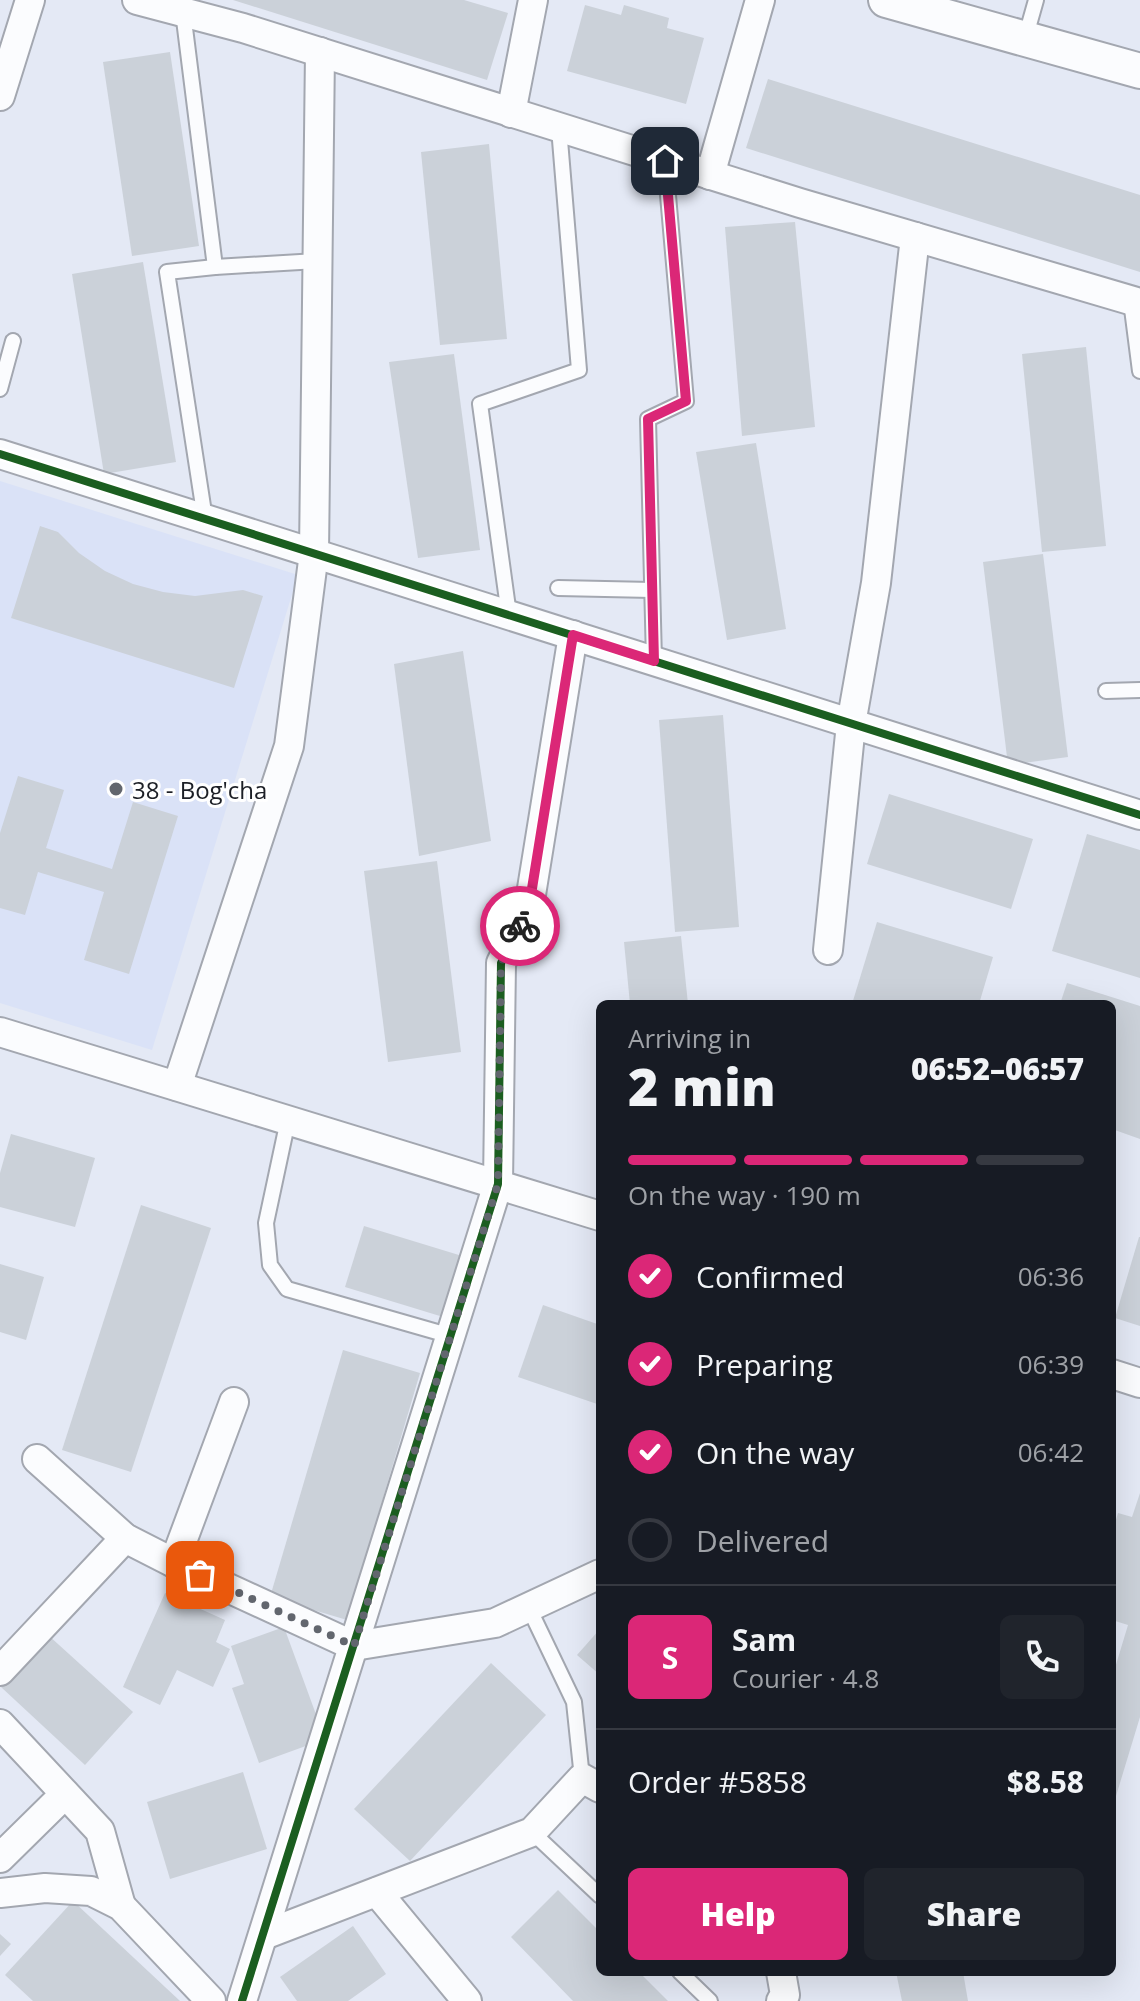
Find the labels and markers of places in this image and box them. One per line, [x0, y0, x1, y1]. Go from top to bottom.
pin [631, 127, 699, 195]
place label: 38 - Bog'cha [132, 773, 267, 806]
marker: 38 - Bog'cha [107, 780, 125, 798]
pin [166, 1541, 234, 1609]

